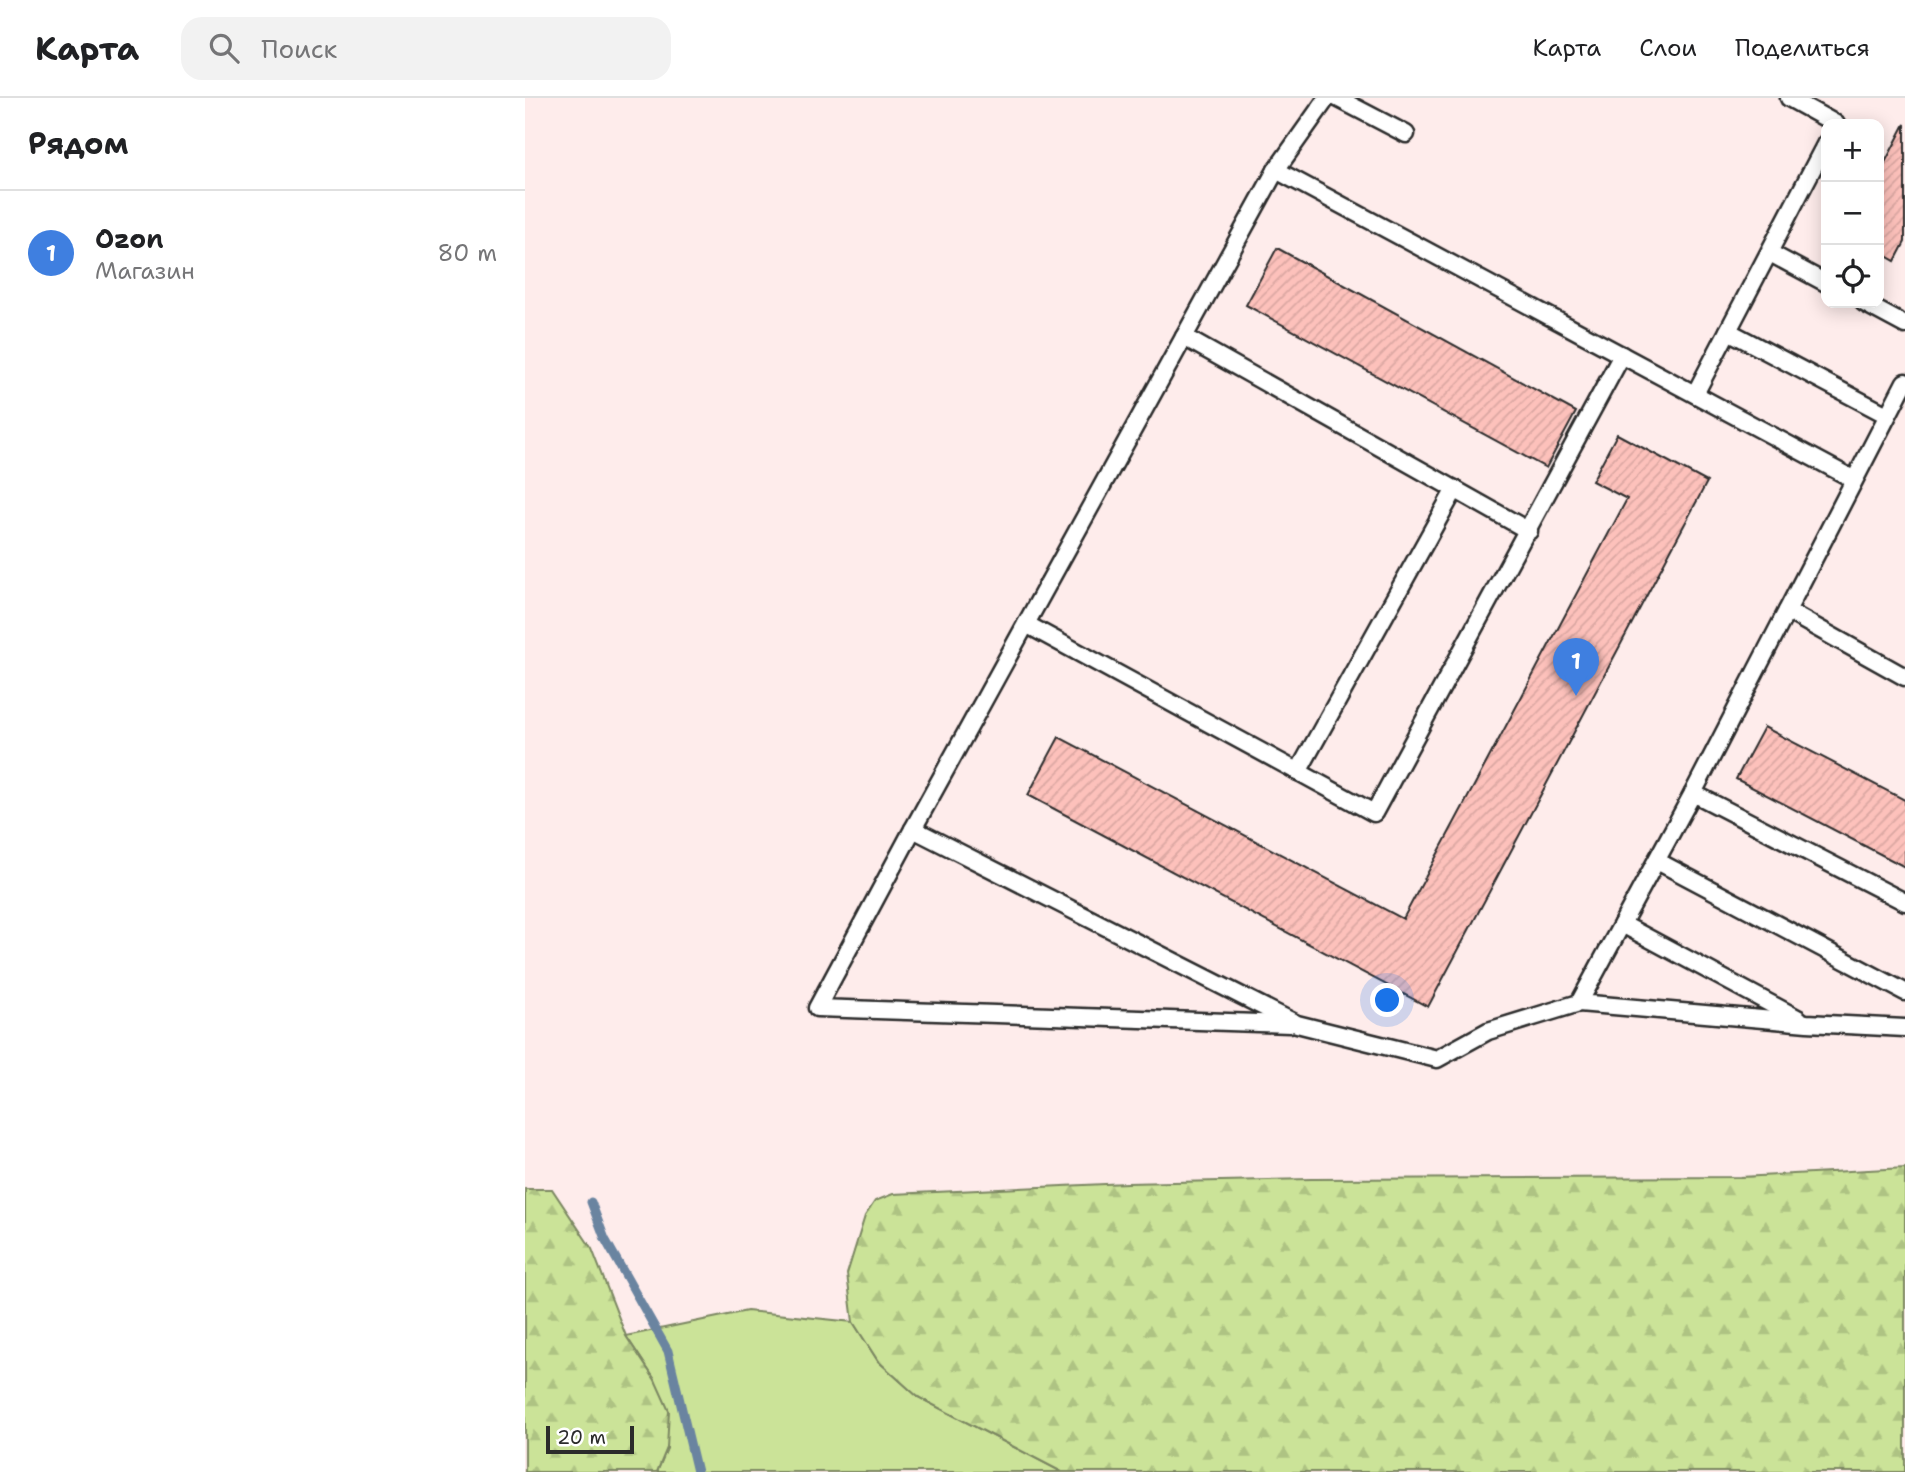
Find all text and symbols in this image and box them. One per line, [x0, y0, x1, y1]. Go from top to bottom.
search box [181, 17, 671, 80]
text: Карта [35, 26, 139, 71]
icon: search [205, 29, 243, 67]
text: Поиск [261, 31, 337, 66]
text: Карта [1533, 32, 1601, 64]
text: Слои [1639, 32, 1697, 64]
text: Поделиться [1735, 32, 1870, 64]
map controls [1821, 119, 1884, 308]
button: + [1821, 119, 1884, 182]
text: Рядом [28, 123, 128, 164]
button: − [1821, 182, 1884, 245]
text: Ozon [95, 221, 164, 256]
text: 1 [46, 238, 56, 268]
text: 80 m [438, 238, 497, 268]
button: locate [1821, 245, 1884, 308]
text: Магазин [95, 256, 195, 286]
pin: 1 [1553, 638, 1599, 696]
your location [1370, 983, 1404, 1017]
scale bar [546, 1423, 633, 1455]
text: 20 m [557, 1425, 606, 1450]

